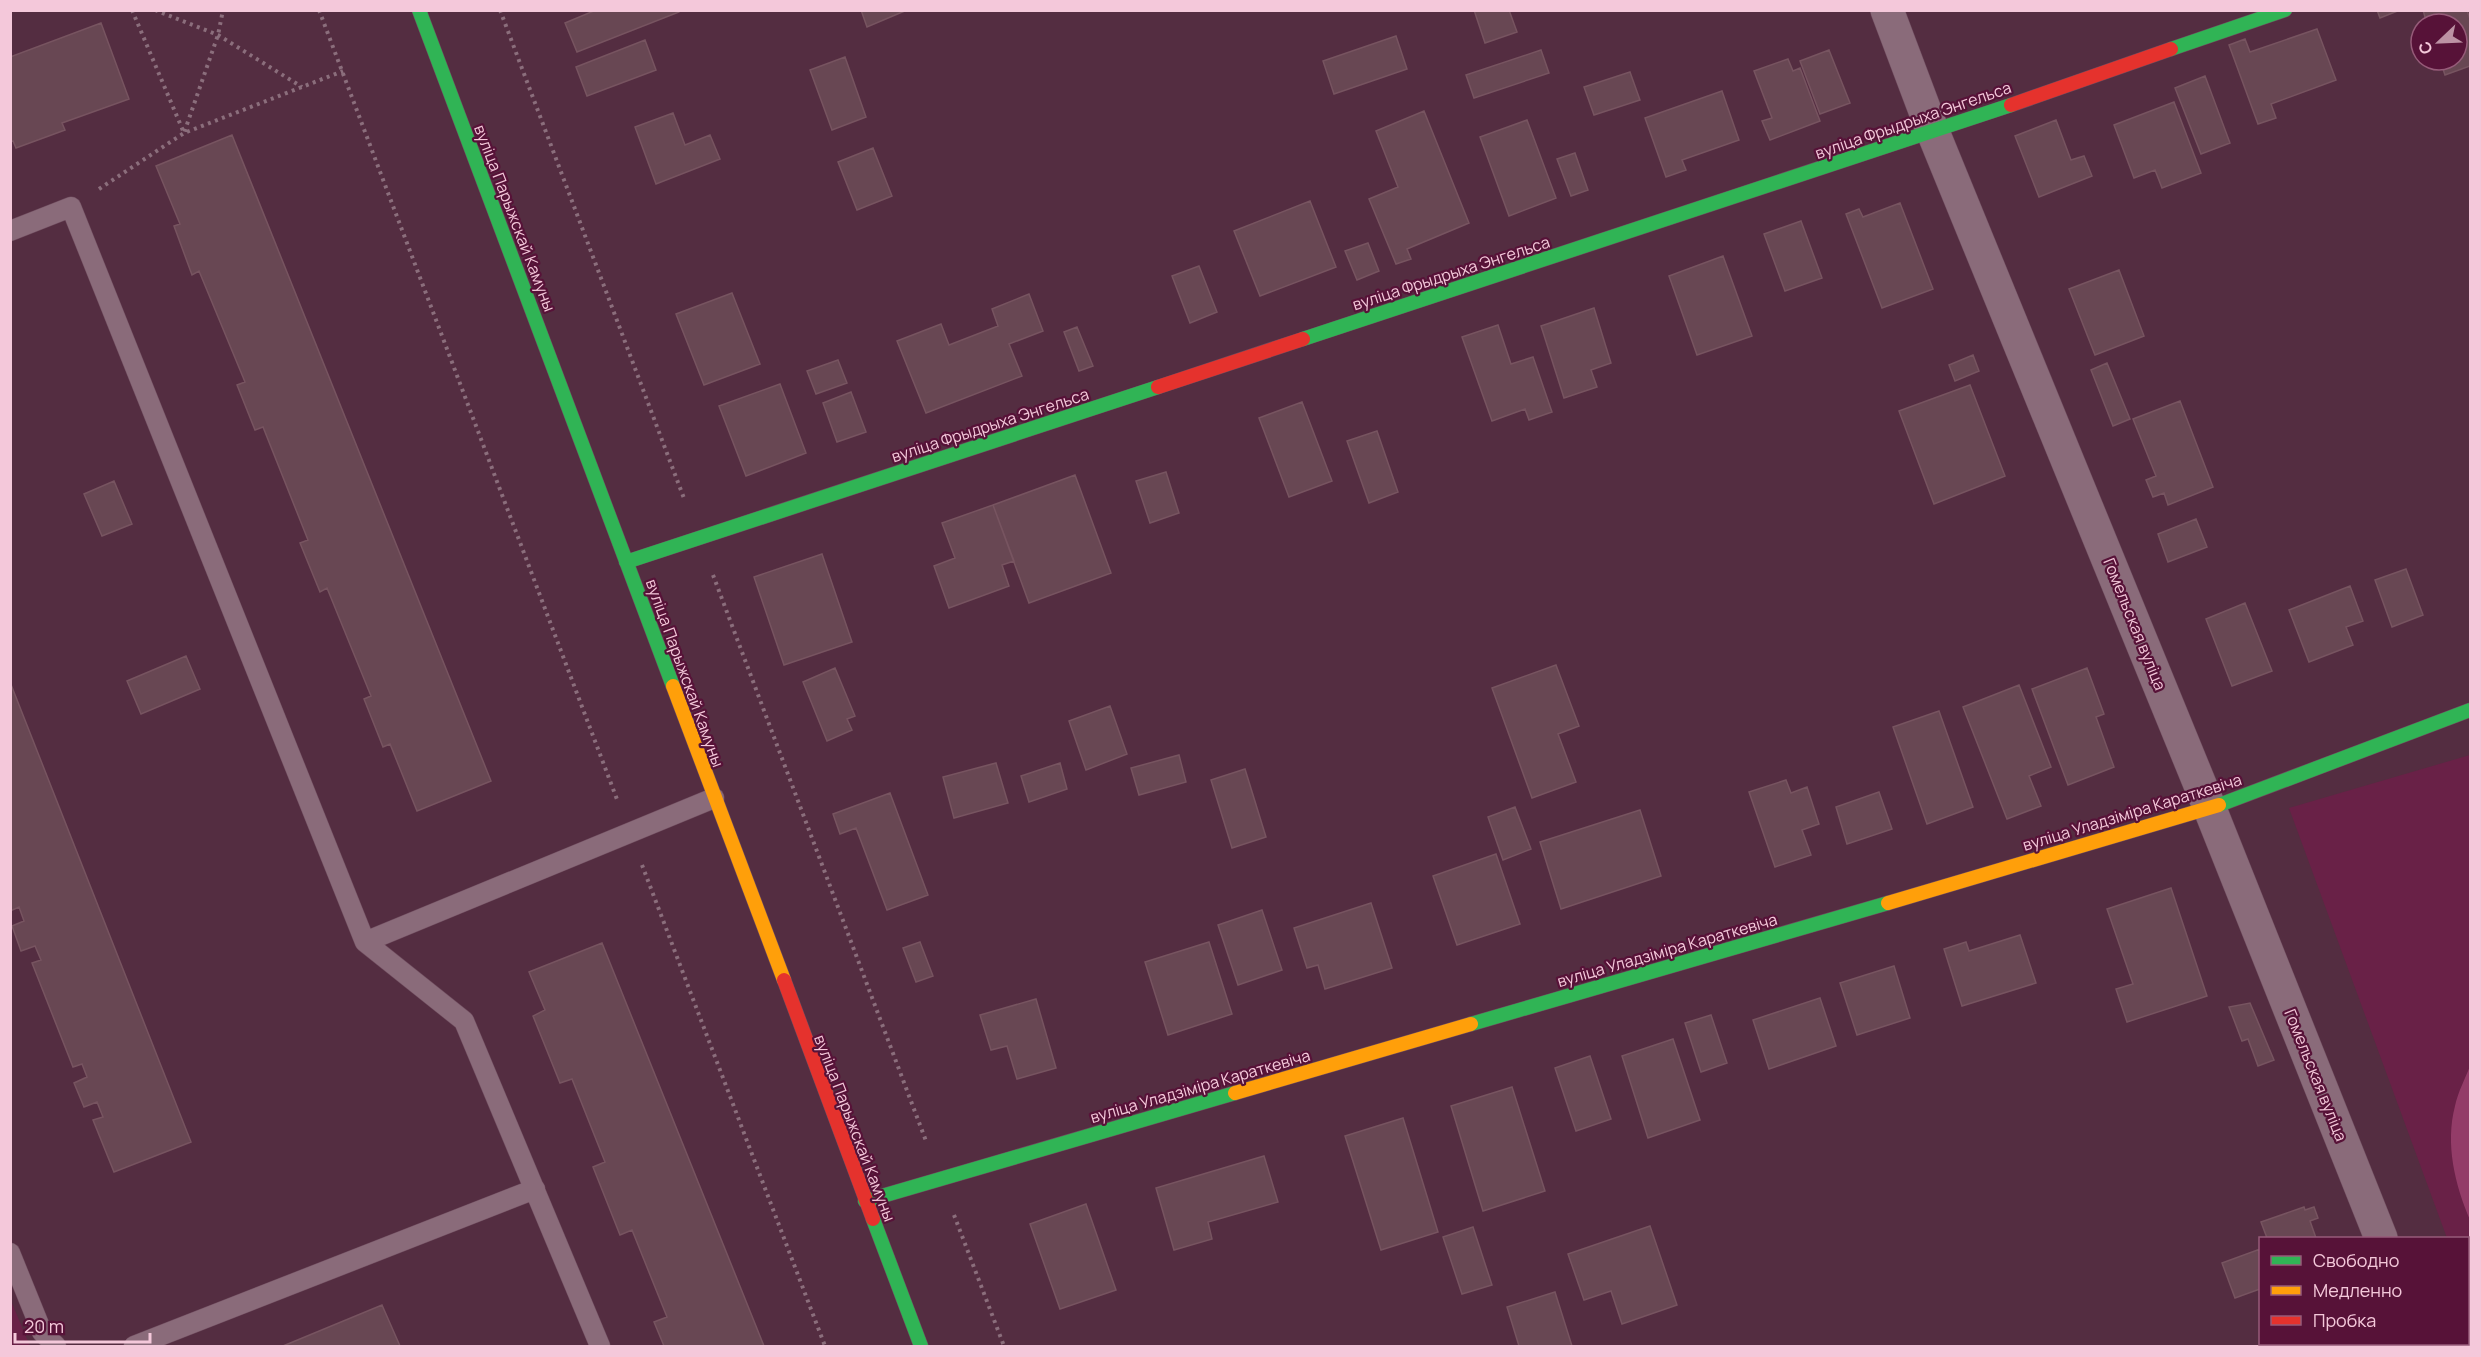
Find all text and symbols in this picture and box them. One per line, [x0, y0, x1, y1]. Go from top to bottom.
north arrow [2409, 12, 2469, 72]
text: С [2413, 38, 2438, 58]
street label: вуліца Фрыдрыха Энгельса [1812, 76, 2014, 164]
street label: вуліца Парыжскай Камуны [469, 121, 561, 315]
street label: вуліца Фрыдрыха Энгельса [1350, 231, 1552, 315]
street label: вуліца Фрыдрыха Энгельса [889, 383, 1091, 467]
street label: Гомельская вуліца [2098, 555, 2172, 693]
street label: вуліца Парыжскай Камуны [641, 576, 729, 770]
street label: вуліца Уладзіміра Караткевіча [2020, 768, 2244, 856]
street label: вуліца Уладзіміра Караткевіча [1554, 908, 1780, 992]
street label: Гомельская вуліца [2279, 1006, 2353, 1144]
street label: вуліца Парыжскай Камуны [809, 1031, 901, 1225]
street label: вуліца Уладзіміра Караткевіча [1087, 1044, 1313, 1128]
legend [2259, 1237, 2469, 1345]
text: Свободно [2313, 1248, 2399, 1272]
text: Медленно [2313, 1278, 2402, 1302]
scale bar [15, 1306, 150, 1344]
text: Пробка [2313, 1308, 2376, 1332]
text: 20 m [24, 1314, 64, 1338]

